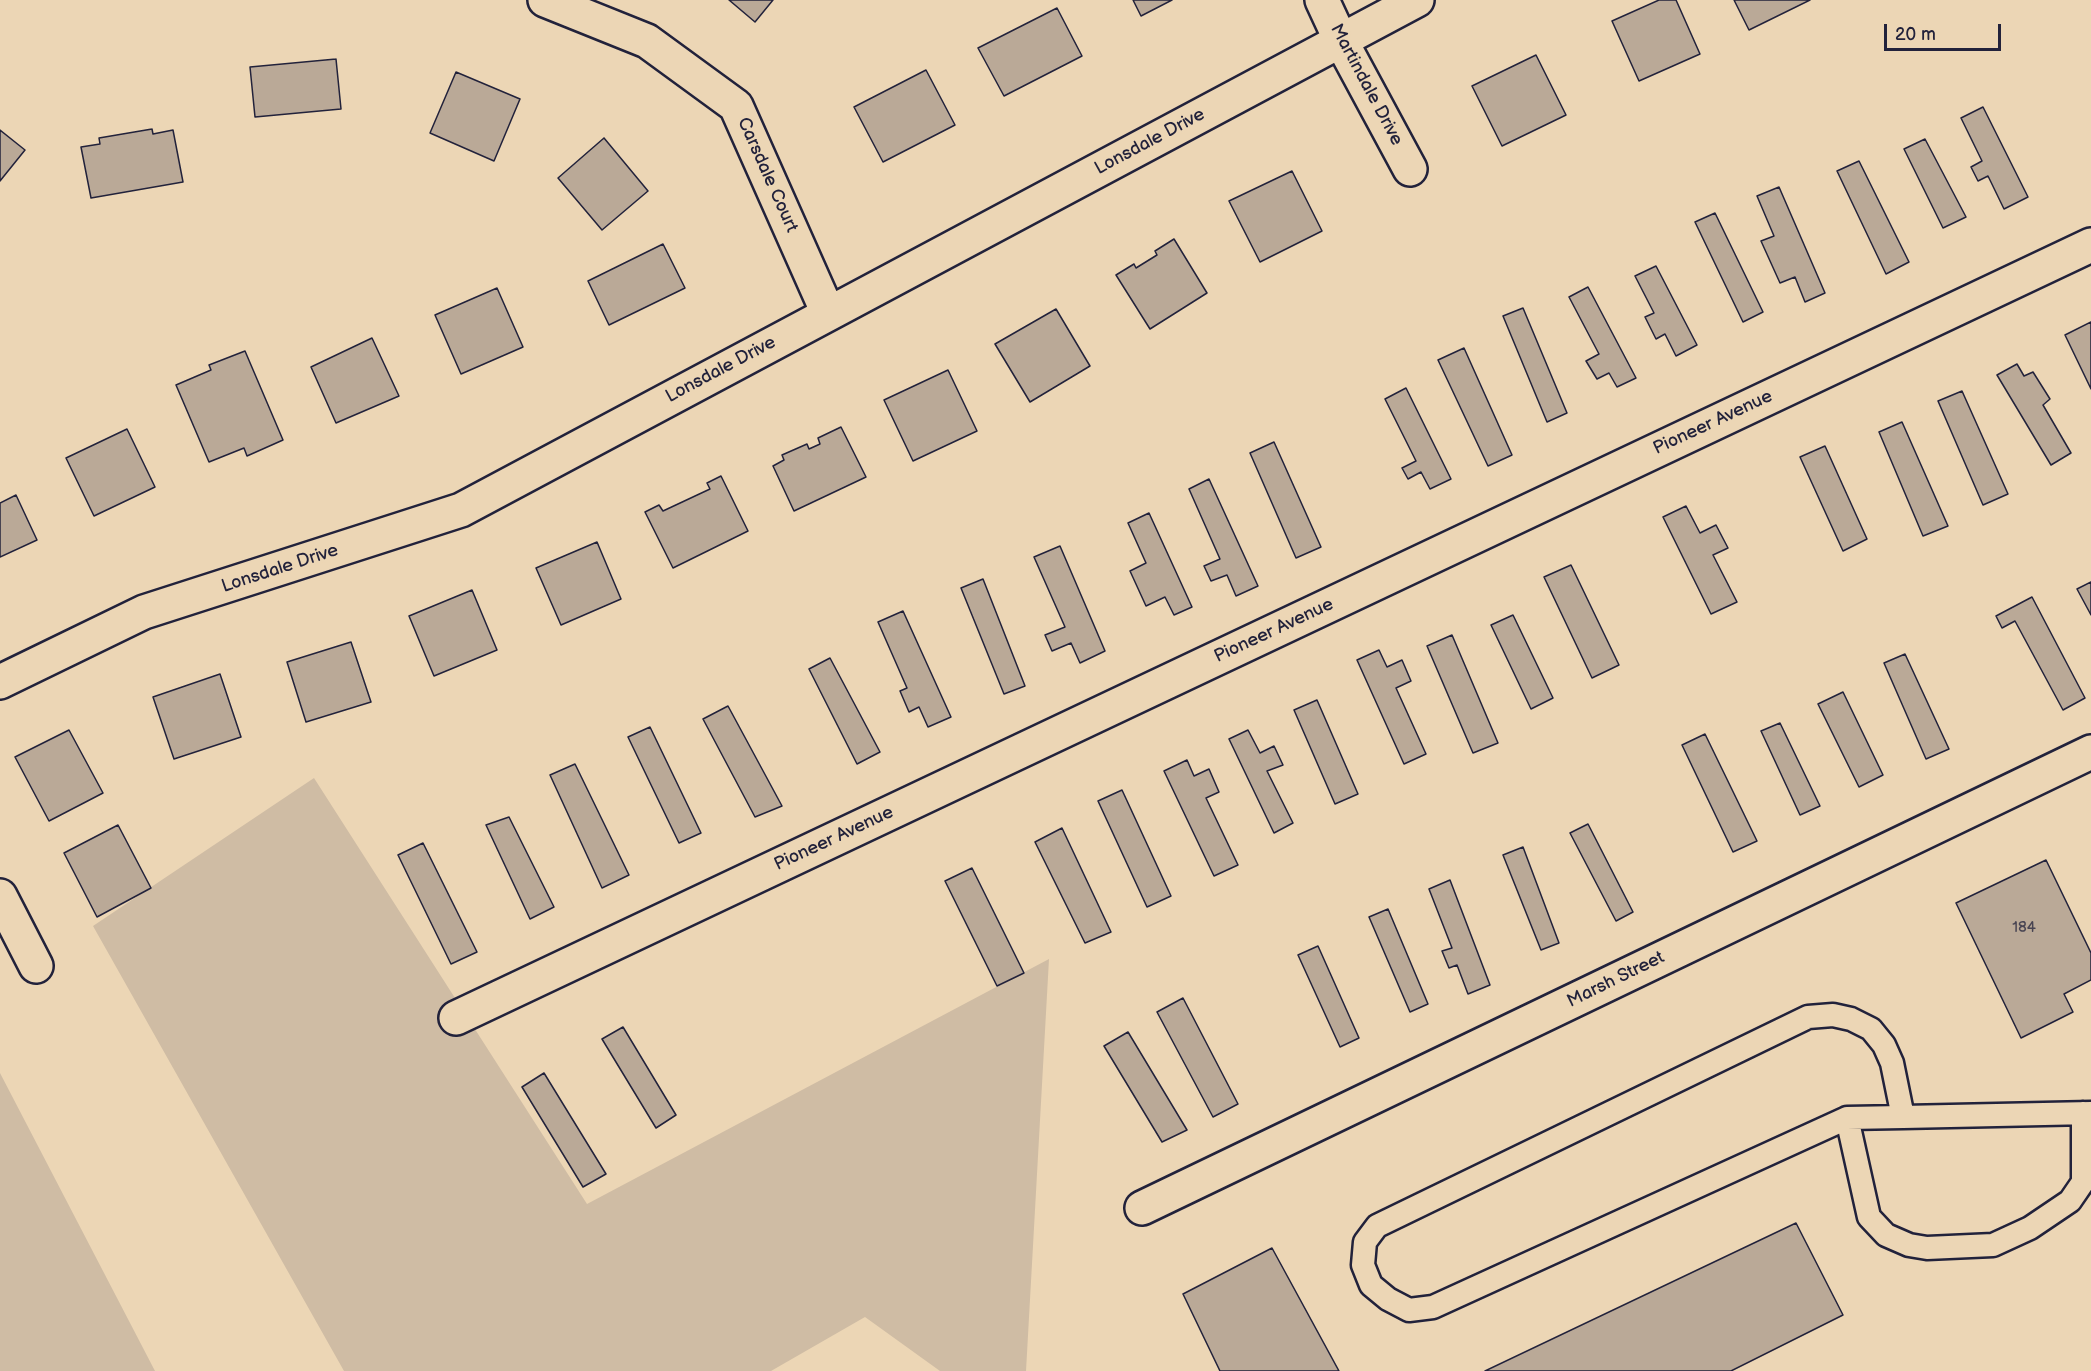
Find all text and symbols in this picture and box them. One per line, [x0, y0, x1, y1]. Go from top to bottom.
scale bar [1887, 12, 2004, 50]
street label: Martindale Drive [1325, 21, 1407, 149]
text: 20 m [1895, 24, 1936, 45]
street label: Lonsdale Drive [1091, 104, 1209, 180]
street label: Carsdale Court [732, 114, 802, 236]
street label: Lonsdale Drive [662, 332, 780, 408]
street label: Pioneer Avenue [1650, 386, 1776, 460]
street label: Lonsdale Drive [219, 540, 341, 598]
street label: Pioneer Avenue [1211, 594, 1337, 668]
street label: Pioneer Avenue [771, 802, 897, 876]
house number: 184 [2012, 919, 2036, 937]
street label: Marsh Street [1564, 947, 1668, 1013]

